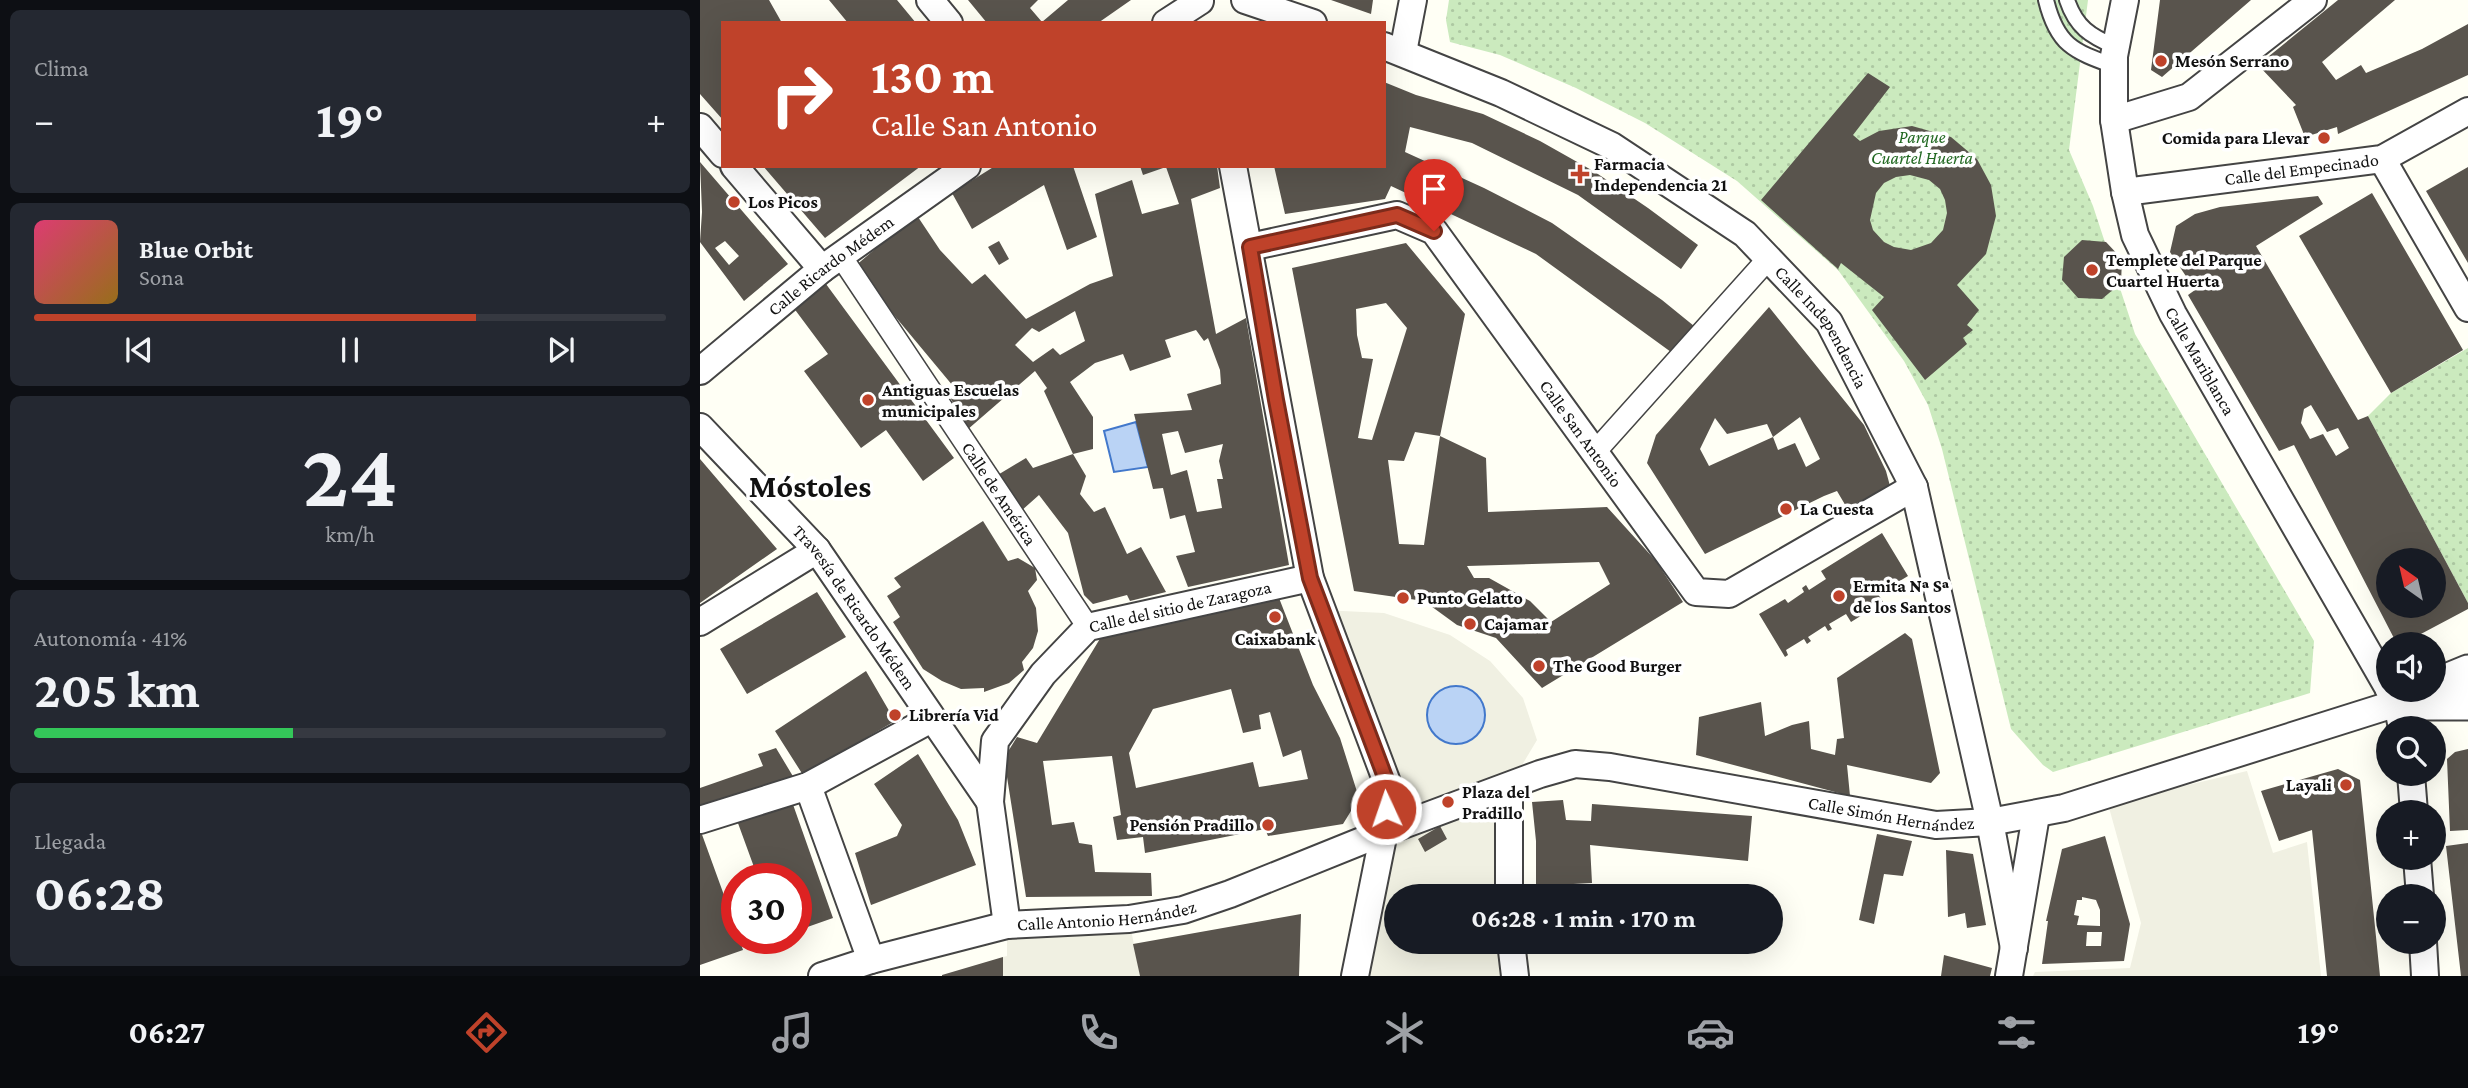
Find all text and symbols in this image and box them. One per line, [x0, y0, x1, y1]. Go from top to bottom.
icon: right [756, 49, 847, 140]
text: 130 m [871, 49, 994, 104]
place label: Mesón Serrano [2175, 51, 2289, 71]
marker: Mesón Serrano [2153, 53, 2169, 69]
text: Clima [34, 55, 89, 81]
text: 19° [316, 90, 384, 148]
text: − [34, 99, 54, 141]
text: + [646, 99, 666, 141]
text: Calle San Antonio [871, 107, 1097, 143]
park label: Parque Cuartel Huerta [1871, 127, 1973, 168]
place label: Comida para Llevar [2162, 128, 2310, 148]
marker: Comida para Llevar [2316, 130, 2332, 146]
street label: Calle del Empecinado [2223, 150, 2380, 189]
place label: Farmacia Independencia 21 [1594, 154, 1727, 195]
pin [1404, 159, 1464, 231]
marker: Farmacia Independencia 21 [1572, 166, 1588, 182]
icon: arrive [1415, 170, 1453, 208]
place label: Los Picos [748, 192, 818, 212]
marker: Los Picos [726, 194, 742, 210]
street label: Calle Ricardo Médem [764, 211, 898, 320]
text: Blue Orbit [139, 235, 253, 264]
place label: Templete del Parque Cuartel Huerta [2106, 250, 2262, 291]
street label: Calle Independencia [1771, 262, 1871, 392]
marker: Templete del Parque Cuartel Huerta [2084, 262, 2100, 278]
text: Sona [139, 264, 184, 290]
street label: Calle Mariblanca [2161, 304, 2239, 419]
icon: previous [120, 331, 158, 369]
icon: pause [331, 331, 369, 369]
icon: next [542, 331, 580, 369]
street label: Calle San Antonio [1535, 376, 1627, 491]
place label: Antiguas Escuelas municipales [881, 380, 1019, 421]
marker: Antiguas Escuelas municipales [860, 392, 876, 408]
text: 24 [302, 424, 398, 526]
street label: Calle de América [958, 438, 1041, 549]
district label: Móstoles [749, 468, 871, 504]
place label: La Cuesta [1800, 499, 1874, 519]
marker: La Cuesta [1778, 501, 1794, 517]
text: km/h [325, 521, 375, 547]
street label: Travesía de Ricardo Médem [789, 521, 920, 694]
north arrow [2376, 548, 2446, 618]
map controls [2376, 548, 2446, 954]
place label: Ermita Nª Sª de los Santos [1853, 576, 1951, 617]
street label: Calle del sitio de Zaragoza [1087, 577, 1273, 637]
place label: Punto Gelatto [1417, 588, 1523, 608]
marker: Ermita Nª Sª de los Santos [1831, 588, 1847, 604]
marker: Punto Gelatto [1395, 590, 1411, 606]
marker: Caixabank [1267, 609, 1283, 625]
place label: Cajamar [1484, 614, 1549, 635]
marker: Cajamar [1462, 616, 1478, 632]
text: Autonomía · 41% [34, 625, 187, 651]
place label: Caixabank [1234, 629, 1316, 649]
button: sound [2376, 632, 2446, 702]
place label: The Good Burger [1553, 656, 1682, 676]
marker: The Good Burger [1531, 658, 1547, 674]
text: 205 km [34, 660, 200, 718]
place label: Librería Vid [909, 705, 999, 725]
marker: Librería Vid [887, 707, 903, 723]
button: search [2376, 716, 2446, 786]
position arrow [1349, 772, 1423, 846]
place label: Layali [2286, 775, 2333, 795]
marker: Layali [2338, 777, 2354, 793]
place label: Plaza del Pradillo [1462, 782, 1530, 823]
street label: Calle Simón Hernández [1807, 792, 1975, 835]
marker: Plaza del Pradillo [1440, 794, 1456, 810]
button: + [2376, 800, 2446, 870]
place label: Pensión Pradillo [1129, 815, 1254, 835]
marker: Pensión Pradillo [1260, 817, 1276, 833]
text: Llegada [34, 828, 106, 854]
text: 06:28 [34, 863, 165, 921]
speed limit sign: 30 [721, 863, 812, 954]
button: − [2376, 884, 2446, 954]
street label: Calle Antonio Hernández [1017, 896, 1199, 934]
text: 06:28 · 1 min · 170 m [1471, 904, 1696, 933]
icon: directions [462, 1008, 511, 1057]
icon: music [768, 1008, 817, 1057]
icon: phone [1074, 1008, 1123, 1057]
icon: climate [1380, 1008, 1429, 1057]
icon: car [1686, 1008, 1735, 1057]
icon: filters [1992, 1008, 2041, 1057]
text: 06:27 [128, 1014, 205, 1050]
text: 19° [2298, 1014, 2339, 1050]

